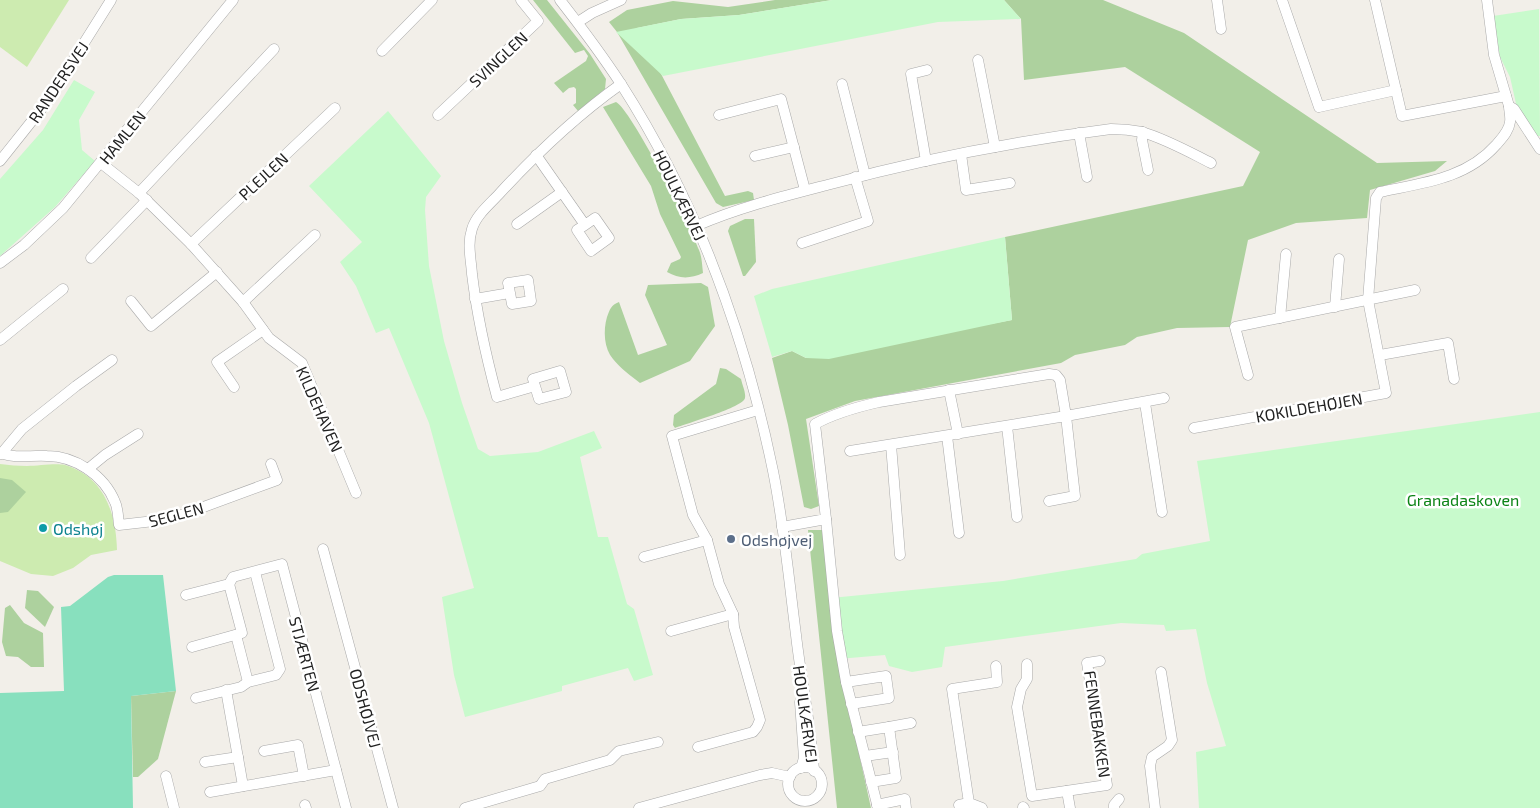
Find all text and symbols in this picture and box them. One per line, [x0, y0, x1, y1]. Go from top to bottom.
street label: SVINGLEN [465, 27, 531, 91]
street label: RANDERSVEJ [24, 38, 92, 126]
street label: HAMLEN [95, 106, 149, 168]
street label: HOULKÆRVEJ [650, 147, 710, 243]
street label: PLEJLEN [234, 148, 292, 204]
street label: KILDEHAVEN [293, 363, 347, 455]
street label: KOKILDEHØJEN [1254, 388, 1364, 426]
park label: Granadaskoven [1407, 490, 1519, 509]
street label: SEGLEN [146, 498, 206, 530]
place label: Odshøj [53, 519, 103, 539]
marker: Odshøj [37, 522, 49, 534]
place label: Odshøjvej [741, 530, 812, 550]
marker: Odshøjvej [725, 533, 737, 545]
street label: STJÆRTEN [286, 614, 324, 694]
street label: HOULKÆRVEJ [790, 664, 822, 764]
street label: ODSHØJVEJ [346, 666, 386, 750]
street label: FENNEBAKKEN [1081, 669, 1115, 779]

